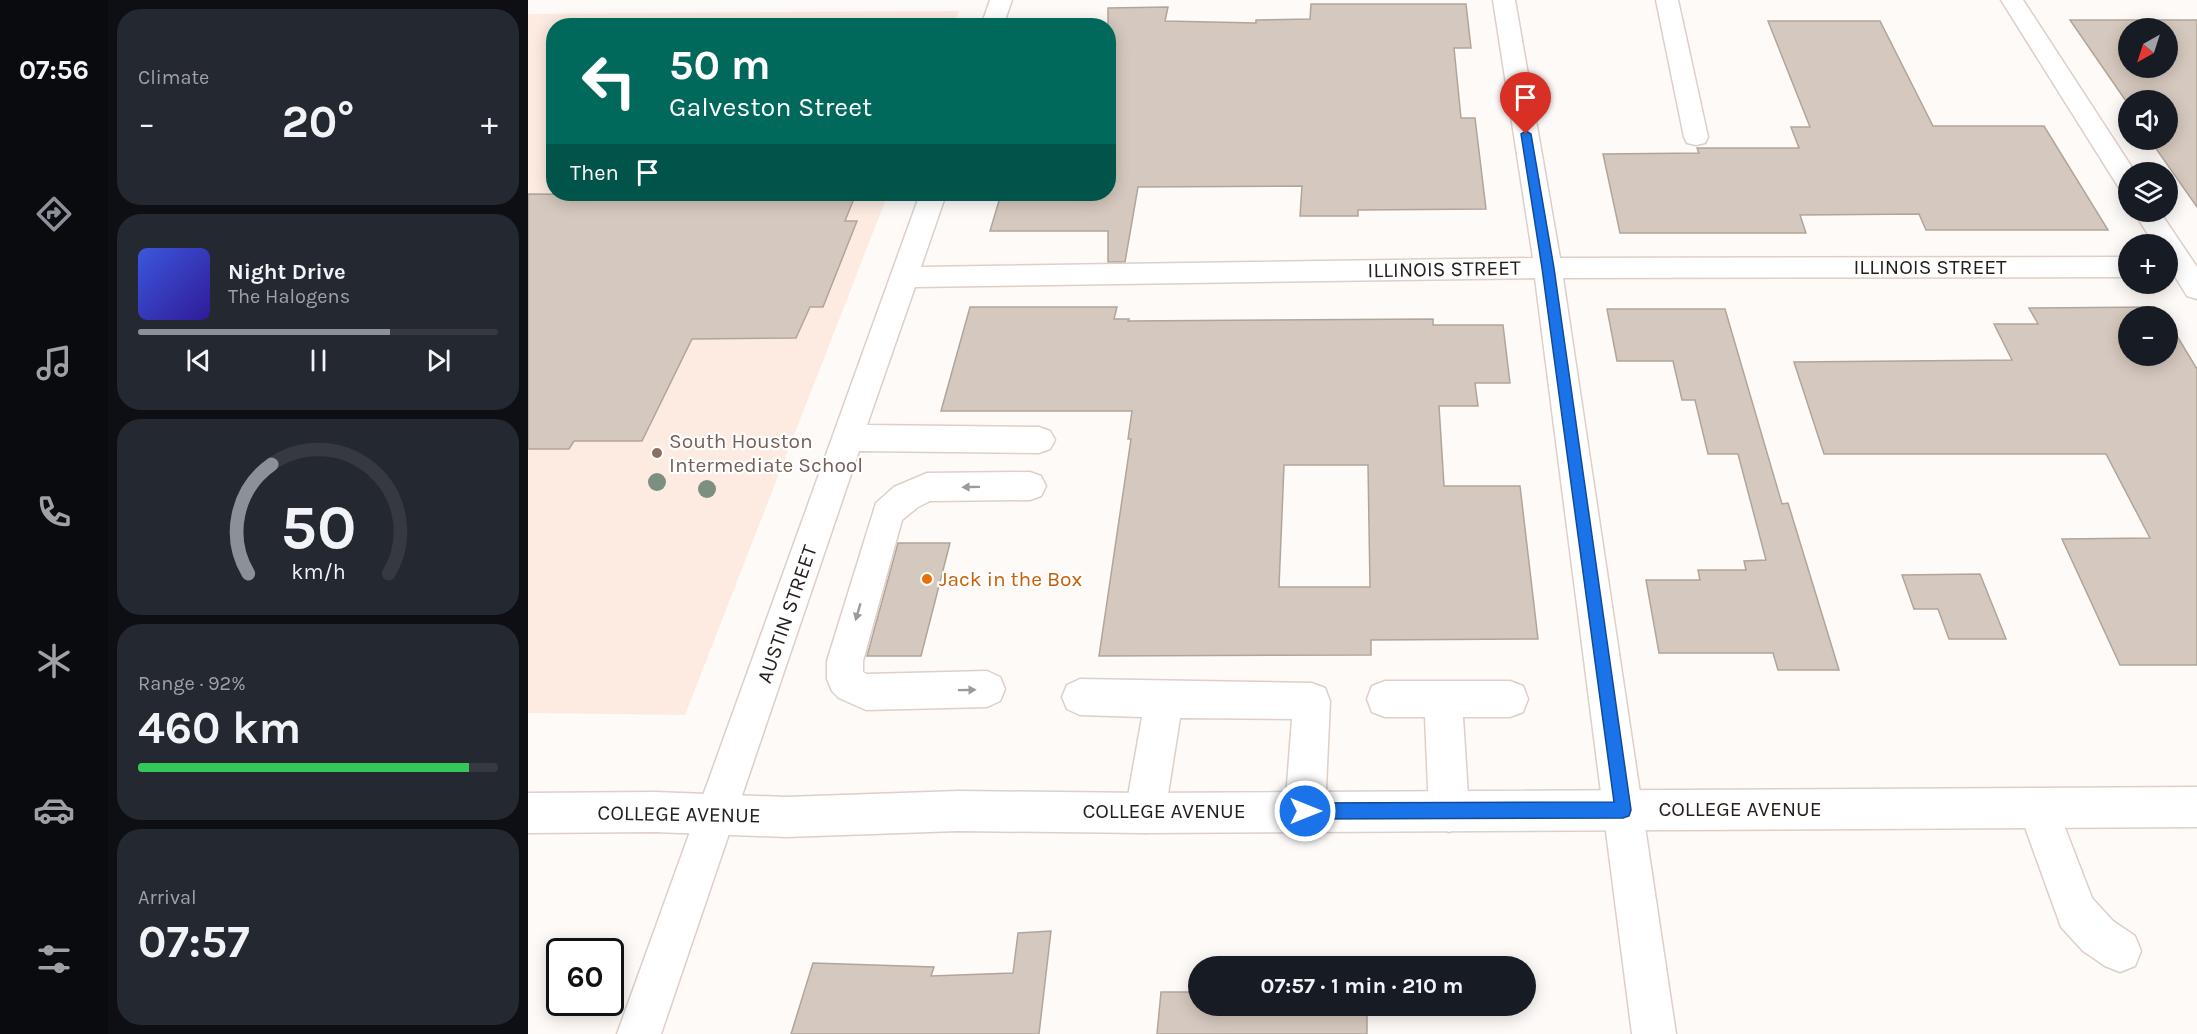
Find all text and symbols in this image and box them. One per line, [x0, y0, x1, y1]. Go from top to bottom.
north arrow [2118, 18, 2178, 78]
map controls [2118, 18, 2178, 366]
text: 50 m [669, 40, 771, 90]
icon: left [570, 42, 648, 120]
text: 07:56 [19, 54, 89, 86]
text: Climate [138, 66, 209, 89]
pin [1500, 72, 1551, 134]
icon: arrive [1509, 81, 1542, 114]
button: sound [2118, 90, 2178, 150]
text: Galveston Street [669, 91, 872, 123]
text: 20° [281, 96, 355, 148]
text: − [138, 104, 155, 142]
text: + [481, 104, 498, 142]
icon: arrive [631, 156, 664, 189]
text: Then [570, 160, 619, 186]
button: layers [2118, 162, 2178, 222]
icon: directions [33, 193, 75, 235]
button: + [2118, 234, 2178, 294]
street label: ILLINOIS STREET [1853, 255, 2007, 279]
street label: ILLINOIS STREET [1367, 256, 1521, 282]
text: Night Drive [228, 259, 346, 285]
text: The Halogens [228, 285, 350, 308]
button: − [2118, 306, 2178, 366]
icon: music [33, 342, 75, 384]
icon: previous [182, 344, 215, 377]
icon: pause [302, 344, 335, 377]
icon: next [422, 344, 455, 377]
place label: South Houston Intermediate School [669, 429, 863, 477]
marker: South Houston Intermediate School [650, 446, 664, 460]
one-way arrow [962, 482, 981, 492]
icon: phone [33, 491, 75, 533]
text: 50 [280, 491, 356, 564]
street label: AUSTIN STREET [752, 541, 822, 686]
text: km/h [291, 559, 345, 584]
place label: Jack in the Box [939, 567, 1082, 591]
marker: Jack in the Box [920, 572, 934, 586]
one-way arrow [853, 603, 862, 621]
icon: climate [33, 640, 75, 682]
text: Range · 92% [138, 672, 246, 695]
one-way arrow [957, 685, 976, 695]
text: 460 km [138, 702, 301, 754]
position arrow [1273, 779, 1337, 843]
icon: car [33, 789, 75, 831]
street label: COLLEGE AVENUE [1658, 797, 1822, 821]
street label: COLLEGE AVENUE [1082, 799, 1246, 823]
street label: COLLEGE AVENUE [597, 801, 761, 827]
text: Arrival [138, 886, 197, 909]
text: 07:57 [138, 916, 250, 968]
icon: filters [33, 938, 75, 980]
speed limit sign: 60 [546, 938, 624, 1016]
text: 07:57 · 1 min · 210 m [1261, 973, 1463, 999]

